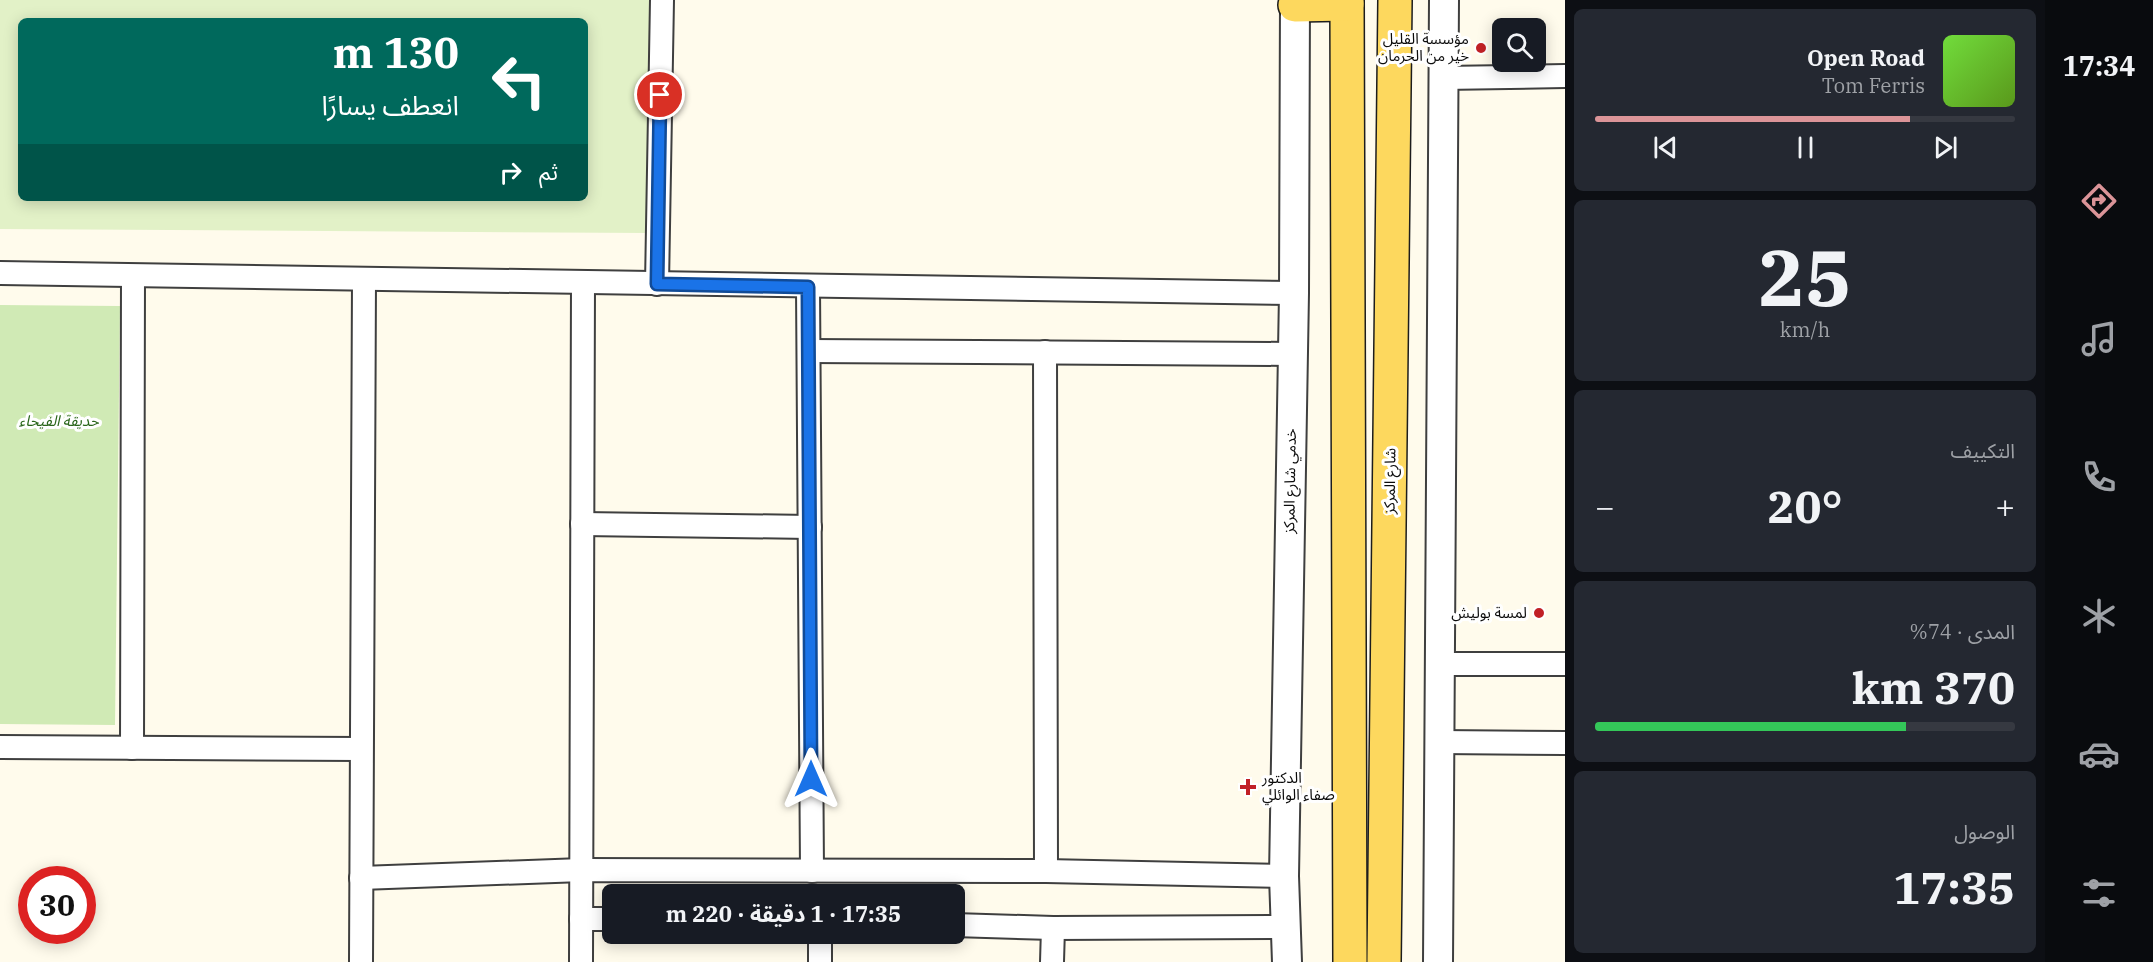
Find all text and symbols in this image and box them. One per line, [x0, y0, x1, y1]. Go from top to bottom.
map controls [1492, 18, 1546, 72]
button: search [1492, 18, 1546, 72]
text: 130 m [333, 25, 459, 80]
place label: مؤسسة القليل خير من الحرمان [1378, 29, 1469, 65]
marker: مؤسسة القليل خير من الحرمان [1474, 41, 1488, 55]
icon: left [480, 42, 558, 120]
text: Open Road [1807, 43, 1925, 72]
text: 17:34 [2063, 48, 2136, 83]
pin [634, 69, 685, 120]
text: Tom Ferris [1822, 72, 1925, 99]
icon: arrive [643, 78, 676, 111]
text: انعطف يسارًا [322, 87, 459, 122]
icon: previous [1649, 131, 1682, 164]
icon: pause [1789, 131, 1822, 164]
icon: next [1929, 131, 1962, 164]
icon: right [494, 156, 527, 189]
text: ثم [539, 157, 558, 186]
icon: directions [2078, 180, 2120, 222]
text: 25 [1758, 226, 1852, 327]
text: km/h [1780, 316, 1830, 343]
icon: music [2078, 318, 2120, 360]
park label: حديقة الفيحاء [19, 411, 99, 430]
street label: خدمي شارع المركز [1279, 428, 1303, 535]
text: التكييف [1951, 437, 2015, 464]
street label: شارع المركز [1379, 447, 1403, 515]
icon: phone [2078, 456, 2120, 498]
text: 20° [1767, 477, 1843, 535]
text: − [1595, 485, 1615, 528]
text: + [1995, 485, 2015, 528]
icon: climate [2078, 595, 2120, 637]
place label: لمسة بوليش [1451, 603, 1527, 622]
marker: لمسة بوليش [1532, 606, 1546, 620]
text: المدى · 74% [1910, 618, 2015, 645]
text: 370 km [1852, 658, 2015, 716]
icon: car [2078, 733, 2120, 775]
position arrow [779, 747, 843, 811]
place label: الدكتور صفاء الوائلي [1261, 768, 1335, 806]
marker: الدكتور صفاء الوائلي [1239, 778, 1257, 796]
text: الوصول [1954, 818, 2015, 845]
text: 17:35 [1893, 858, 2015, 916]
speed limit sign: 30 [18, 866, 96, 944]
icon: filters [2078, 872, 2120, 914]
text: 17:35 · 1 دقيقة · 220 m [666, 899, 901, 928]

